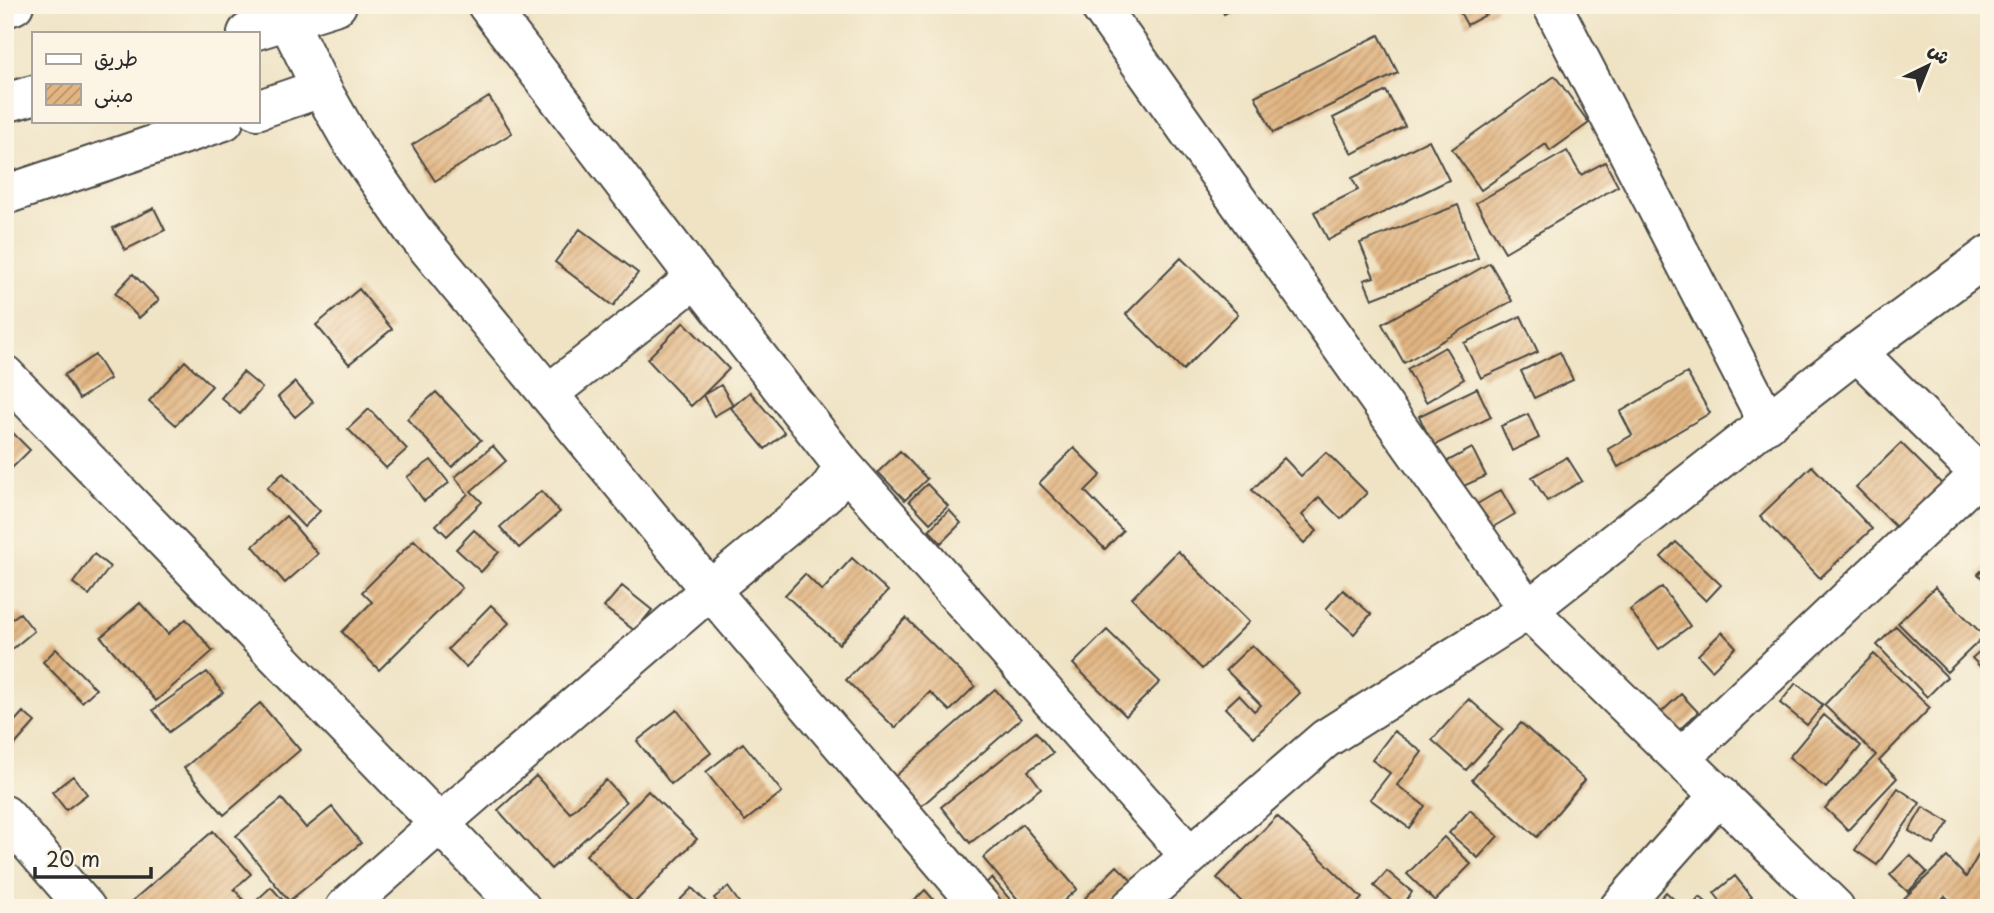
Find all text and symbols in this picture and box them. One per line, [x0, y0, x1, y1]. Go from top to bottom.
legend [32, 32, 259, 122]
north arrow [1892, 32, 1962, 102]
text: ش [1923, 35, 1958, 70]
text: طريق [94, 41, 138, 73]
text: مبنى [94, 77, 133, 109]
scale bar [35, 836, 150, 880]
text: 20 m [46, 842, 100, 874]

